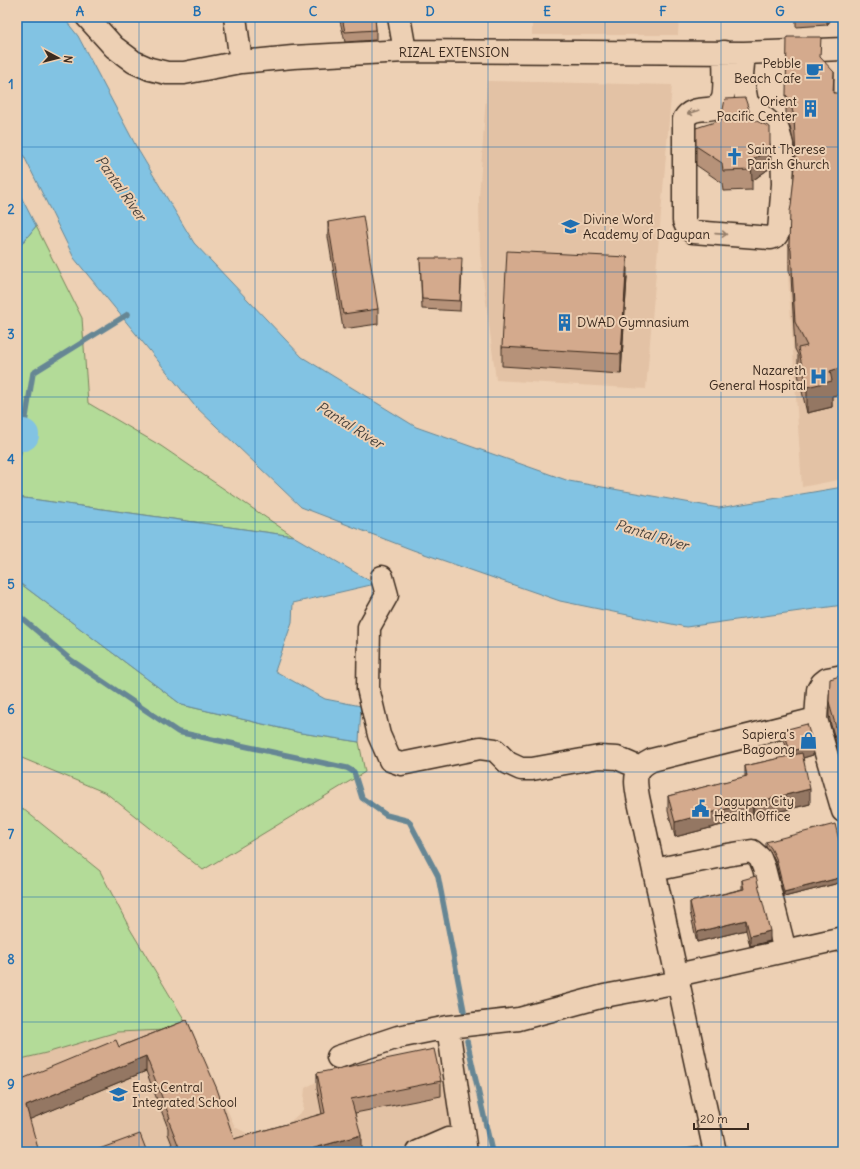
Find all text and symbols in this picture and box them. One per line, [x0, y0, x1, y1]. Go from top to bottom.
text: A [76, 3, 85, 20]
text: B [193, 3, 202, 20]
text: C [309, 3, 318, 20]
text: D [425, 3, 435, 20]
text: E [543, 3, 551, 20]
text: F [659, 3, 667, 20]
text: G [775, 3, 785, 20]
north arrow [38, 38, 78, 78]
street label: RIZAL EXTENSION [399, 44, 509, 61]
text: N [61, 55, 75, 64]
place label: Pebble Beach Cafe [734, 55, 801, 87]
cafe icon: Pebble Beach Cafe [804, 60, 824, 80]
text: 1 [8, 76, 14, 93]
place label: Orient Pacific Center [717, 93, 798, 125]
building icon: Orient Pacific Center [800, 98, 820, 118]
one-way arrow [687, 109, 700, 116]
place label: Saint Therese Parish Church [747, 141, 830, 173]
church icon: Saint Therese Parish Church [724, 146, 744, 166]
water label: Pantal River [92, 152, 151, 226]
text: 2 [7, 201, 15, 218]
place label: Divine Word Academy of Dagupan [583, 211, 710, 243]
school or university icon: Divine Word Academy of Dagupan [560, 216, 580, 236]
one-way arrow [714, 231, 727, 238]
building icon: DWAD Gymnasium [554, 312, 574, 332]
place label: DWAD Gymnasium [577, 314, 689, 331]
text: 3 [7, 326, 15, 343]
place label: Nazareth General Hospital [709, 362, 806, 394]
hospital icon: Nazareth General Hospital [809, 367, 829, 387]
water label: Pantal River [313, 397, 389, 454]
text: 4 [7, 451, 15, 468]
water label: Pantal River [613, 515, 693, 555]
text: 5 [7, 576, 15, 593]
text: 6 [7, 701, 15, 718]
place label: Sapiera's Bagoong [742, 726, 795, 758]
shop icon: Sapiera's Bagoong [798, 731, 818, 751]
place label: Dagupan City Health Office [714, 793, 794, 825]
public building icon: Dagupan City Health Office [691, 798, 711, 818]
text: 7 [8, 826, 15, 843]
text: 8 [7, 951, 15, 968]
text: 9 [7, 1076, 15, 1093]
place label: East Central Integrated School [132, 1079, 237, 1111]
school or university icon: East Central Integrated School [109, 1084, 129, 1104]
scale bar [694, 1105, 748, 1131]
text: 20 m [700, 1111, 728, 1126]

